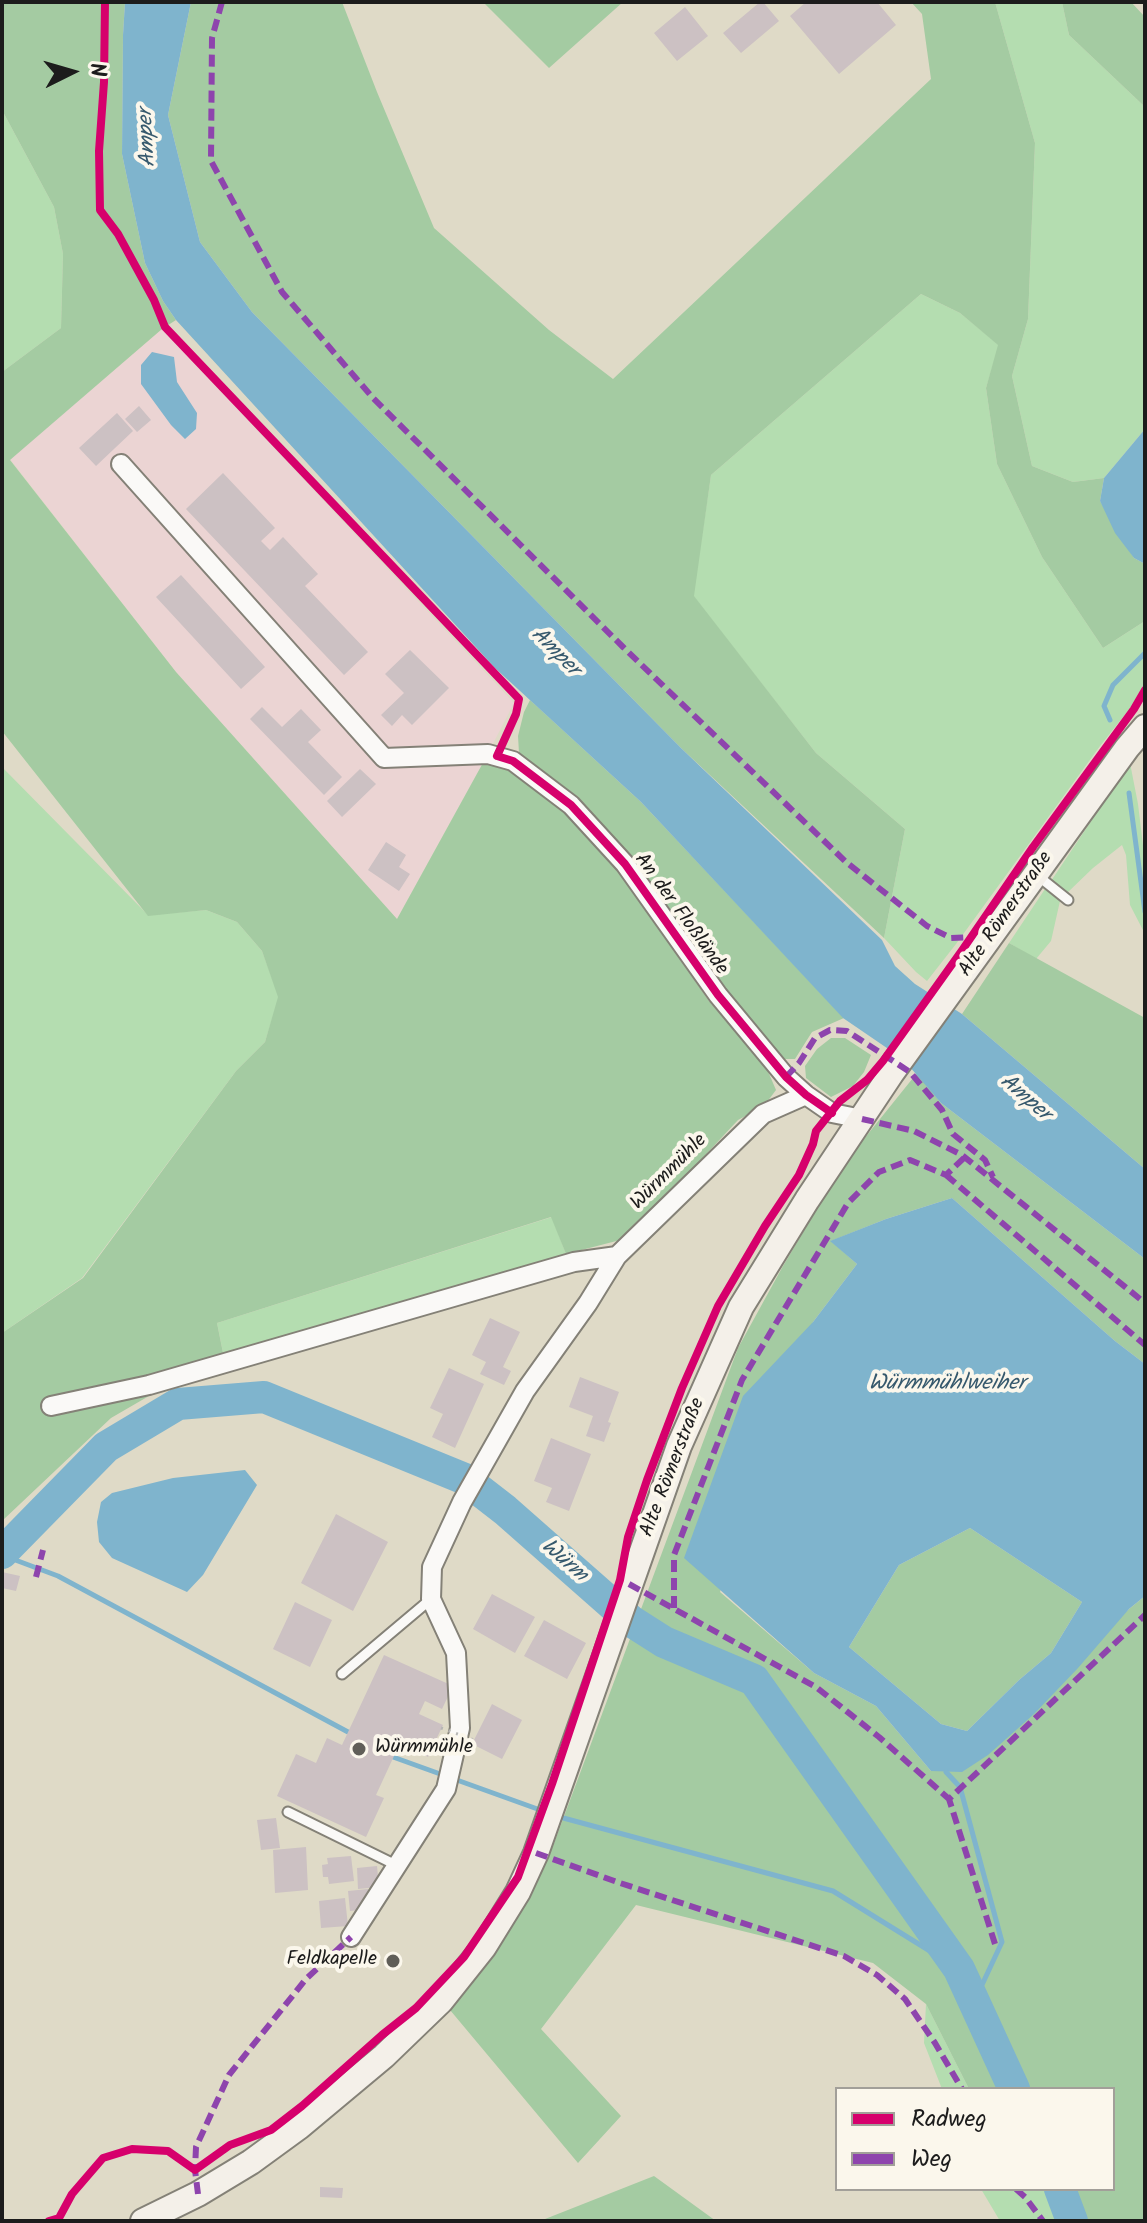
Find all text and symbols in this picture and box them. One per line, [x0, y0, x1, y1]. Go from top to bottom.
north arrow [32, 32, 112, 112]
text: N [78, 61, 114, 78]
water label: Amper [134, 108, 164, 168]
water label: Amper [524, 623, 584, 683]
street label: Alte Römerstraße [955, 848, 1059, 982]
street label: An der Floßlände [628, 849, 732, 981]
water label: Amper [993, 1070, 1055, 1128]
street label: Würmmühle [627, 1130, 713, 1216]
water label: Würmmühlweiher [869, 1372, 1025, 1398]
street label: Alte Römerstraße [636, 1395, 712, 1541]
water label: Würm [535, 1535, 591, 1589]
place label: Würmmühle [375, 1737, 473, 1761]
marker: Würmmühle [350, 1740, 368, 1758]
place label: Feldkapelle [287, 1949, 377, 1973]
marker: Feldkapelle [384, 1952, 402, 1970]
legend [835, 2087, 1115, 2191]
text: Radweg [911, 2100, 987, 2139]
text: Weg [911, 2140, 952, 2179]

